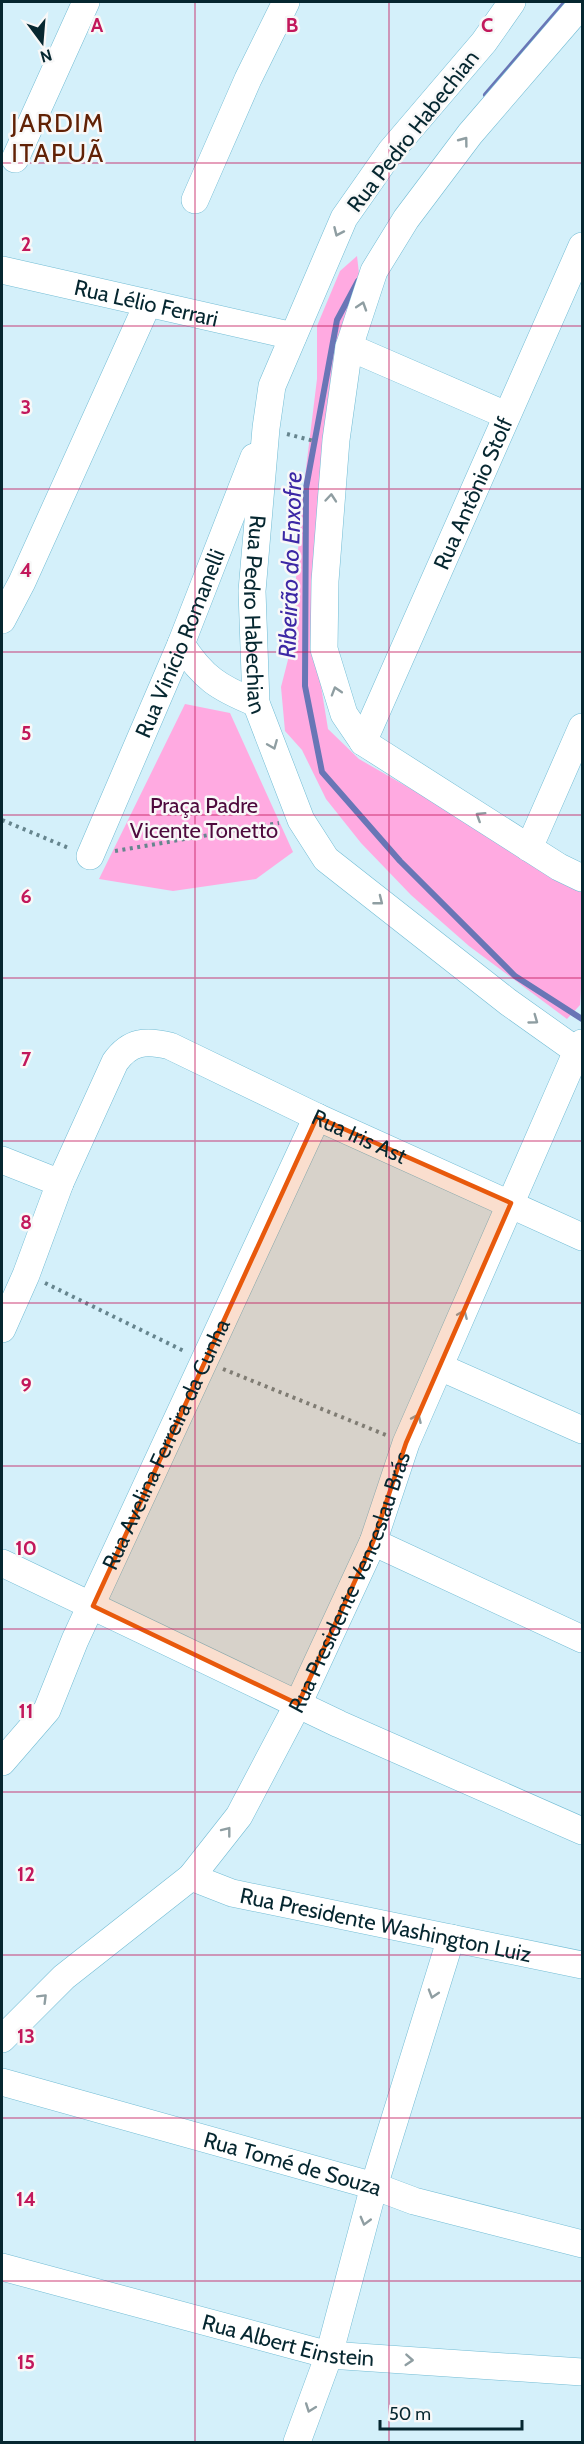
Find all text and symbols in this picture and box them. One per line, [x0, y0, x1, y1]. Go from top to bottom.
north arrow [12, 12, 72, 72]
text: A [91, 13, 104, 37]
text: B [286, 13, 298, 37]
text: C [481, 13, 493, 37]
text: N [38, 45, 54, 67]
street label: Rua Pedro Habechian [341, 45, 485, 217]
district label: JARDIM ITAPUÃ [10, 107, 105, 169]
one-way arrow [457, 137, 468, 148]
one-way arrow [333, 225, 345, 236]
text: 2 [21, 232, 31, 256]
street label: Rua Lélio Ferrari [72, 273, 221, 332]
one-way arrow [355, 301, 368, 312]
text: 3 [21, 395, 31, 419]
street label: Rua Antônio Stolf [427, 413, 518, 574]
water label: Ribeirão do Enxofre [272, 471, 308, 659]
one-way arrow [324, 493, 337, 502]
street label: Rua Pedro Habechian [239, 514, 272, 718]
street label: Rua Vinício Romanelli [129, 545, 230, 742]
text: 4 [20, 558, 32, 582]
one-way arrow [331, 686, 343, 697]
text: 5 [21, 721, 31, 745]
one-way arrow [266, 738, 278, 749]
park label: Praça Padre Vicente Tonetto [130, 792, 278, 844]
one-way arrow [476, 812, 486, 824]
text: 6 [20, 884, 32, 908]
one-way arrow [373, 894, 384, 905]
one-way arrow [528, 1013, 539, 1024]
text: 7 [21, 1047, 32, 1071]
street label: Rua Iris Ast [308, 1103, 412, 1170]
text: 8 [20, 1210, 32, 1234]
one-way arrow [456, 1309, 468, 1320]
street label: Rua Avelina Ferreira da Cunha [96, 1314, 235, 1574]
text: 9 [20, 1373, 32, 1397]
one-way arrow [410, 1413, 422, 1424]
street label: Rua Presidente Venceslau Brás [282, 1448, 416, 1717]
text: 10 [15, 1536, 37, 1560]
text: 11 [19, 1699, 33, 1723]
one-way arrow [220, 1827, 231, 1838]
text: 12 [17, 1862, 35, 1886]
street label: Rua Presidente Washington Luiz [238, 1881, 534, 1968]
one-way arrow [428, 1988, 441, 1999]
one-way arrow [36, 1995, 47, 2005]
text: 13 [17, 2024, 35, 2048]
street label: Rua Tomé de Souza [201, 2126, 386, 2201]
text: 14 [16, 2187, 36, 2211]
one-way arrow [359, 2216, 372, 2226]
street label: Rua Albert Einstein [199, 2308, 375, 2372]
text: 15 [17, 2350, 35, 2374]
one-way arrow [404, 2353, 413, 2366]
scale bar [380, 2393, 522, 2431]
one-way arrow [305, 2402, 317, 2413]
text: 50 m [389, 2403, 431, 2425]

